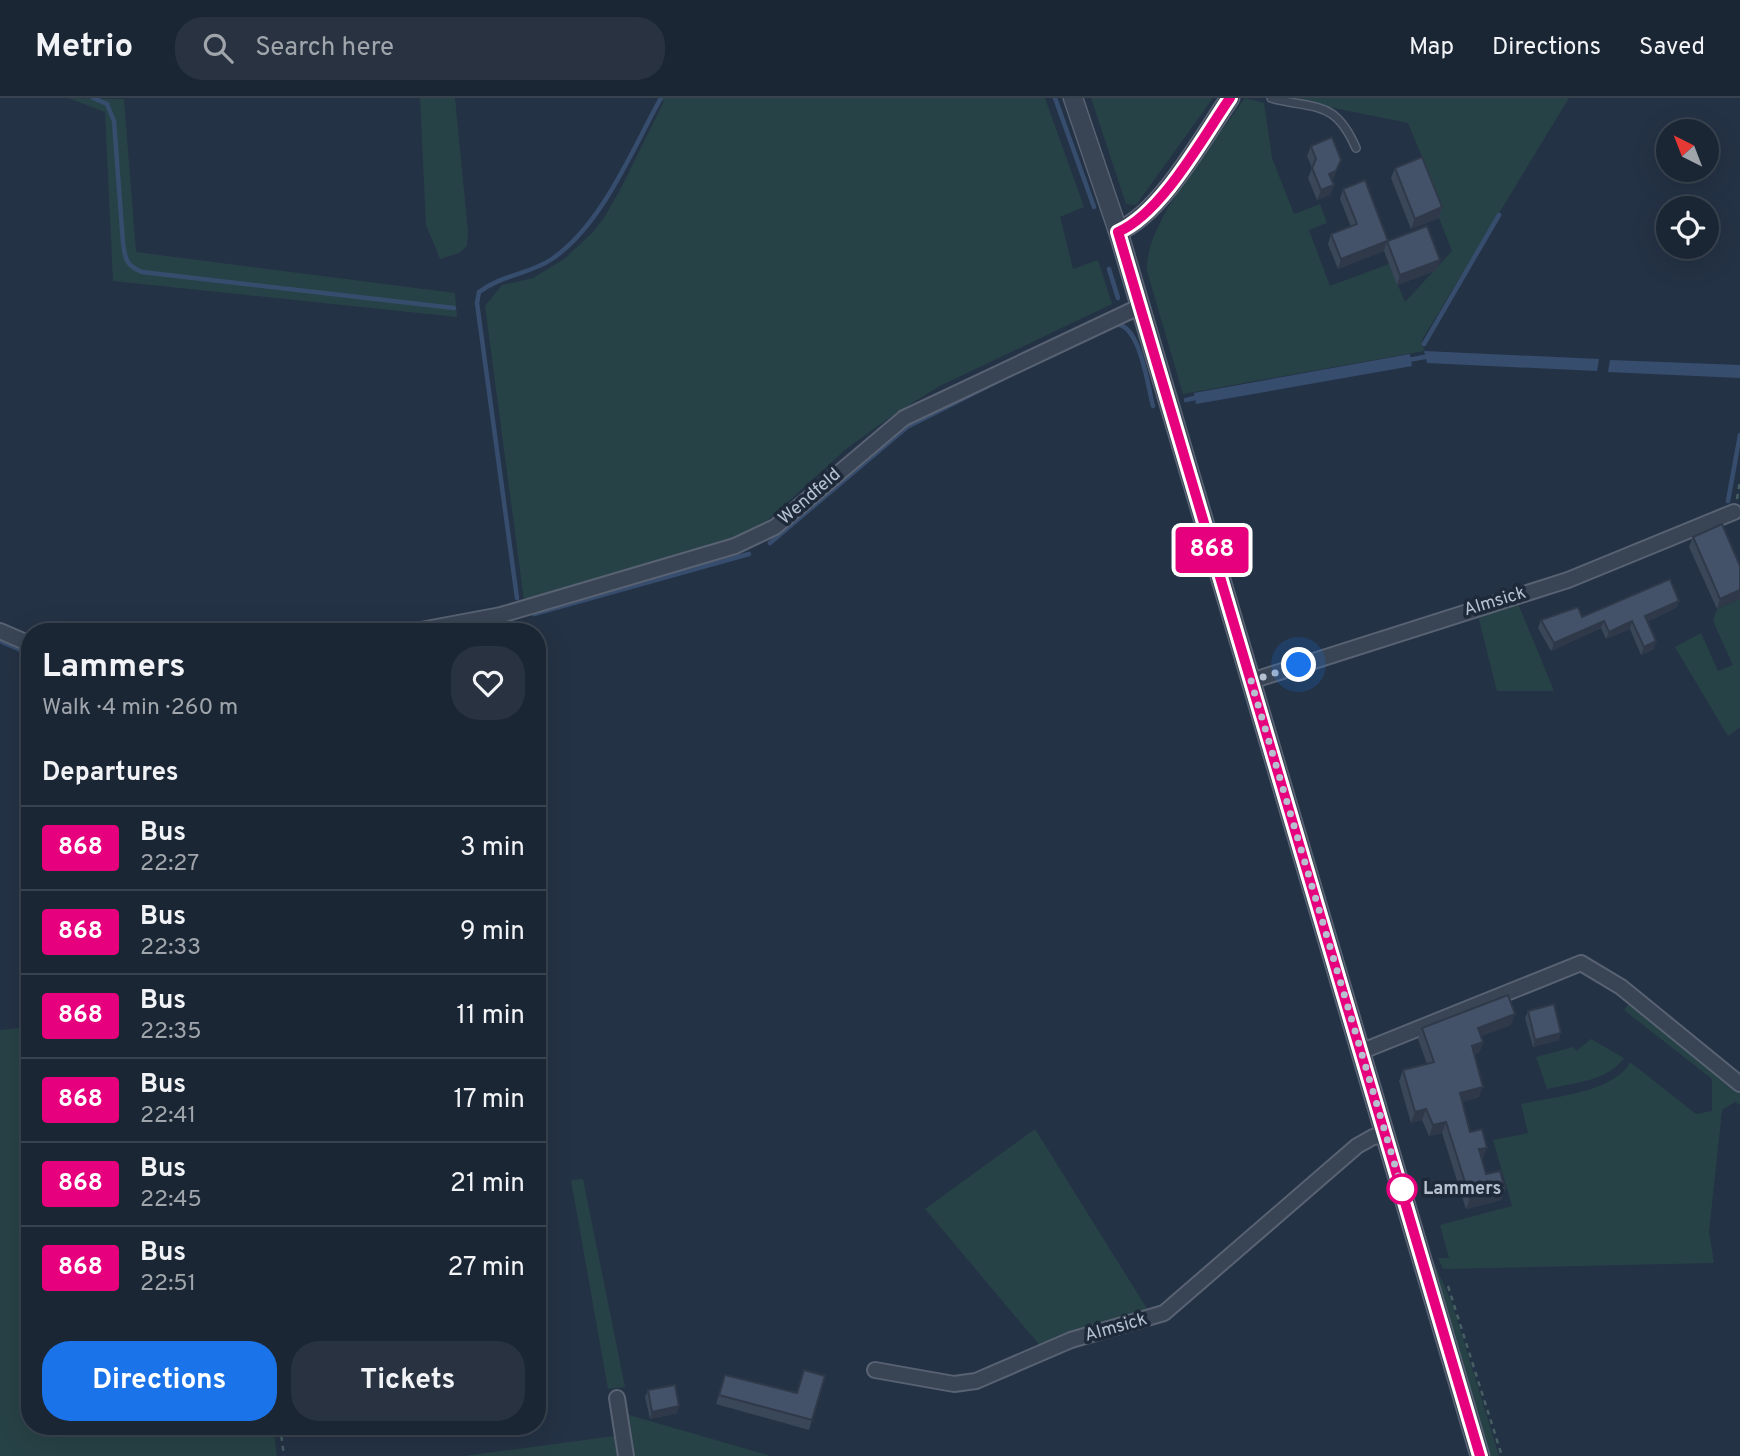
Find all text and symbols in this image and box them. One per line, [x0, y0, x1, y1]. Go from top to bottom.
search box [175, 17, 665, 80]
text: Metrio [35, 27, 133, 69]
icon: search [199, 29, 237, 67]
text: Search here [255, 32, 394, 65]
text: Map [1409, 33, 1454, 63]
text: Directions [1492, 33, 1601, 63]
text: Saved [1639, 33, 1705, 63]
north arrow [1656, 119, 1718, 182]
map controls [1656, 119, 1719, 259]
button: locate [1656, 196, 1719, 259]
street label: Wendfeld [774, 464, 846, 530]
line badge: 868 [1172, 527, 1252, 573]
text: 868 [1190, 535, 1234, 565]
street label: Almsick [1461, 582, 1529, 622]
button: heart [451, 646, 525, 720]
text: Lammers [42, 647, 186, 689]
your location [1281, 647, 1316, 682]
text: Walk · 4 min · 260 m [42, 694, 238, 723]
text: Departures [42, 757, 179, 790]
text: Bus [140, 817, 186, 850]
text: 3 min [460, 832, 525, 865]
text: 868 [58, 833, 103, 863]
text: 22:27 [140, 850, 199, 879]
text: Bus [140, 901, 186, 934]
text: 9 min [460, 916, 525, 949]
text: 868 [58, 917, 103, 947]
text: 22:33 [140, 934, 201, 963]
text: Bus [140, 985, 186, 1018]
text: 11 min [456, 1000, 525, 1033]
text: 868 [58, 1001, 103, 1031]
text: 22:35 [140, 1018, 201, 1047]
text: Bus [140, 1069, 186, 1102]
text: 17 min [453, 1084, 525, 1117]
text: 868 [58, 1085, 103, 1115]
text: 22:41 [140, 1102, 196, 1131]
text: Bus [140, 1153, 186, 1186]
text: 21 min [450, 1168, 525, 1201]
text: 868 [58, 1169, 103, 1199]
marker: Lammers [1387, 1174, 1417, 1204]
place label: Lammers [1423, 1178, 1501, 1201]
text: 22:45 [140, 1186, 202, 1215]
text: Bus [140, 1237, 186, 1270]
text: 27 min [447, 1252, 525, 1285]
text: 868 [58, 1253, 103, 1283]
text: 22:51 [140, 1270, 196, 1299]
street label: Almsick [1082, 1308, 1150, 1348]
button: Directions [42, 1341, 277, 1421]
button: Tickets [291, 1341, 525, 1421]

